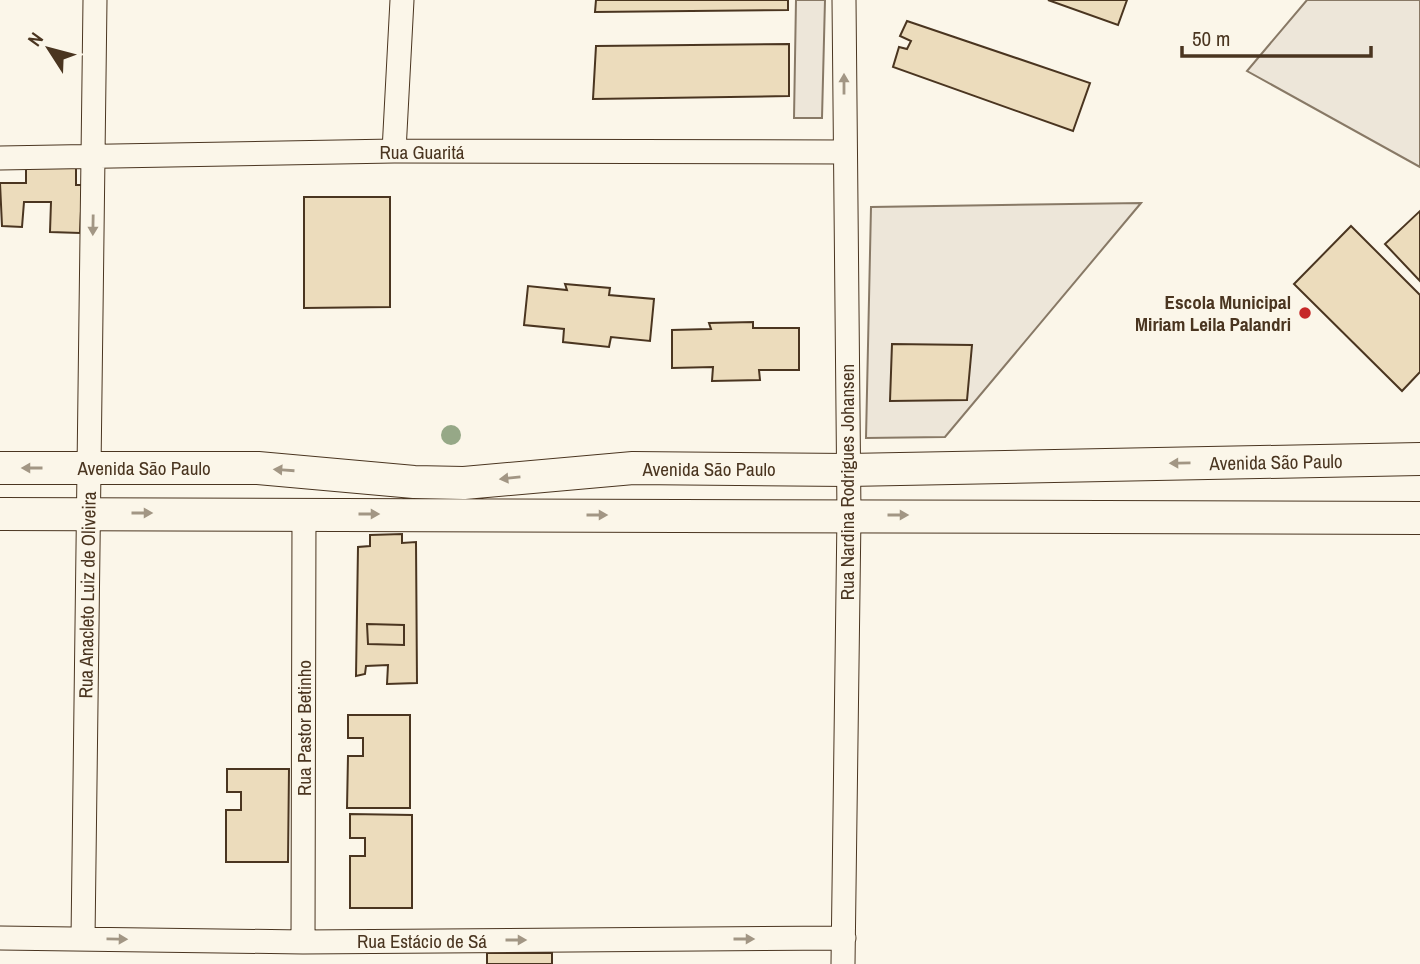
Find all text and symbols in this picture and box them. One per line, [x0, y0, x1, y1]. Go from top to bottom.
north arrow [14, 14, 84, 84]
scale bar [1182, 14, 1371, 58]
text: 50 m [1192, 24, 1230, 53]
text: N [21, 27, 49, 51]
one-way arrow [838, 73, 850, 95]
street label: Rua Guaritá [380, 139, 465, 165]
one-way arrow [87, 214, 98, 236]
place label: Escola Municipal Miriam Leila Palandri [1135, 289, 1291, 337]
marker: Escola Municipal Miriam Leila Palandri [1297, 305, 1313, 321]
street label: Rua Nardina Rodrigues Johansen [834, 364, 860, 600]
street label: Avenida São Paulo [1208, 448, 1343, 476]
street label: Avenida São Paulo [76, 455, 211, 481]
street label: Avenida São Paulo [641, 456, 776, 482]
one-way arrow [1169, 457, 1191, 469]
one-way arrow [20, 462, 42, 474]
one-way arrow [272, 464, 294, 475]
one-way arrow [499, 473, 521, 484]
street label: Rua Anacleto Luiz de Oliveira [72, 491, 102, 699]
one-way arrow [131, 507, 153, 519]
one-way arrow [358, 508, 380, 520]
one-way arrow [586, 509, 608, 520]
one-way arrow [887, 509, 909, 521]
street label: Rua Pastor Betinho [291, 660, 317, 796]
street label: Rua Estácio de Sá [357, 928, 487, 954]
one-way arrow [106, 933, 128, 945]
one-way arrow [733, 933, 755, 944]
one-way arrow [505, 934, 527, 946]

